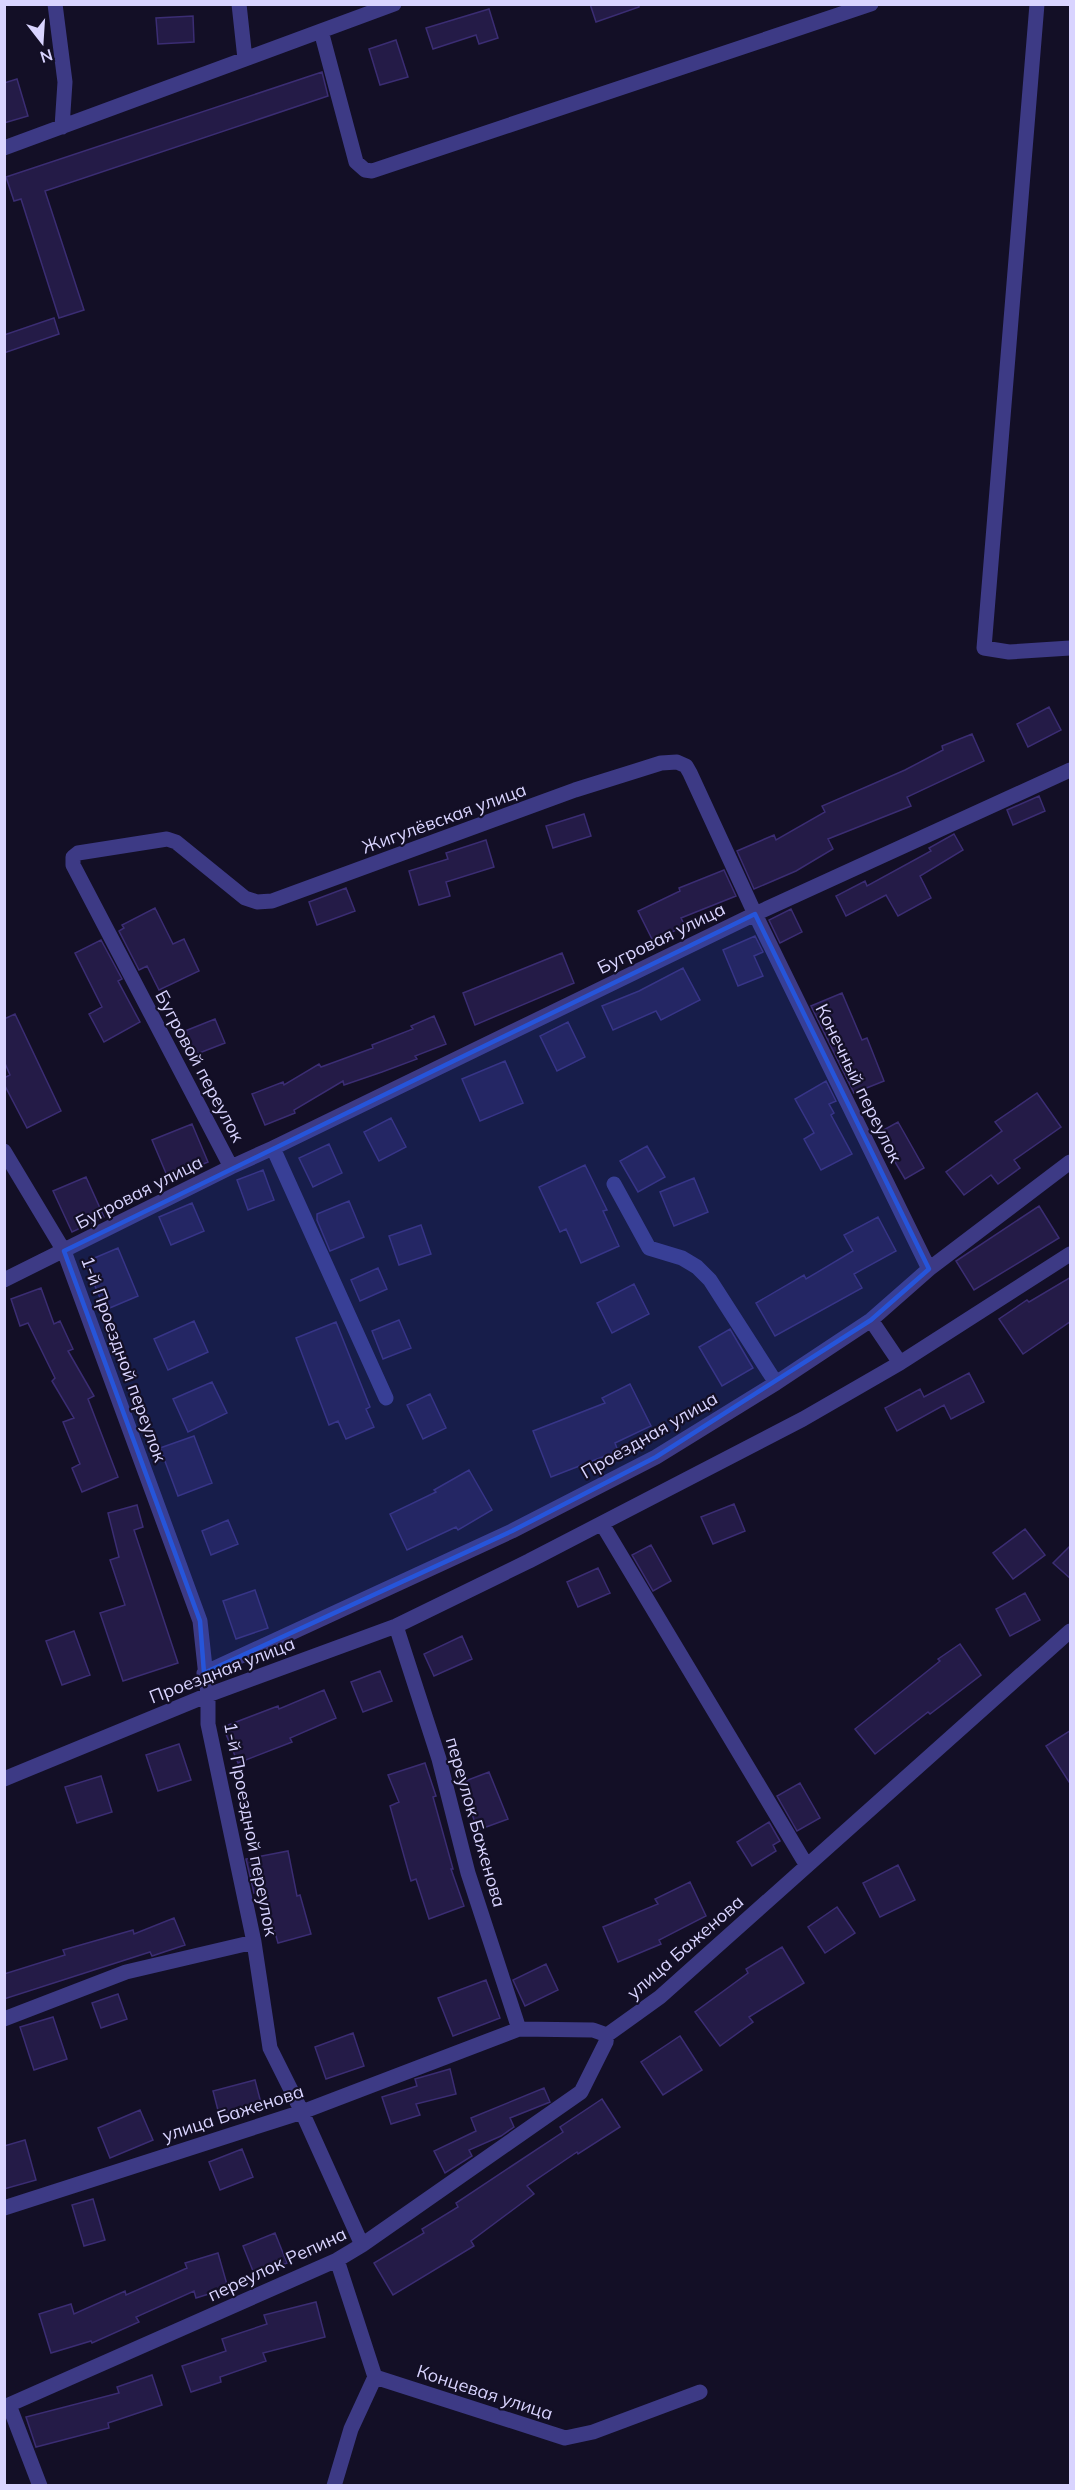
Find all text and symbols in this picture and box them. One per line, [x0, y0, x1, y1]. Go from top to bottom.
north arrow [12, 12, 72, 72]
text: N [38, 45, 55, 68]
street label: Жигулёвская улица [359, 778, 529, 858]
street label: Бугровая улица [593, 897, 729, 979]
street label: Бугровой переулок [150, 986, 250, 1146]
street label: Конечный переулок [811, 1000, 908, 1167]
street label: Бугровая улица [72, 1150, 206, 1234]
street label: 1-й Проездной переулок [76, 1253, 172, 1465]
street label: Проездная улица [576, 1386, 722, 1484]
street label: Проездная улица [146, 1632, 298, 1708]
street label: 1-й Проездной переулок [219, 1720, 283, 1938]
street label: переулок Баженова [441, 1734, 511, 1910]
street label: улица Баженова [622, 1890, 748, 2004]
street label: улица Баженова [160, 2079, 306, 2147]
street label: переулок Репина [204, 2222, 350, 2306]
street label: Концевая улица [414, 2359, 556, 2425]

